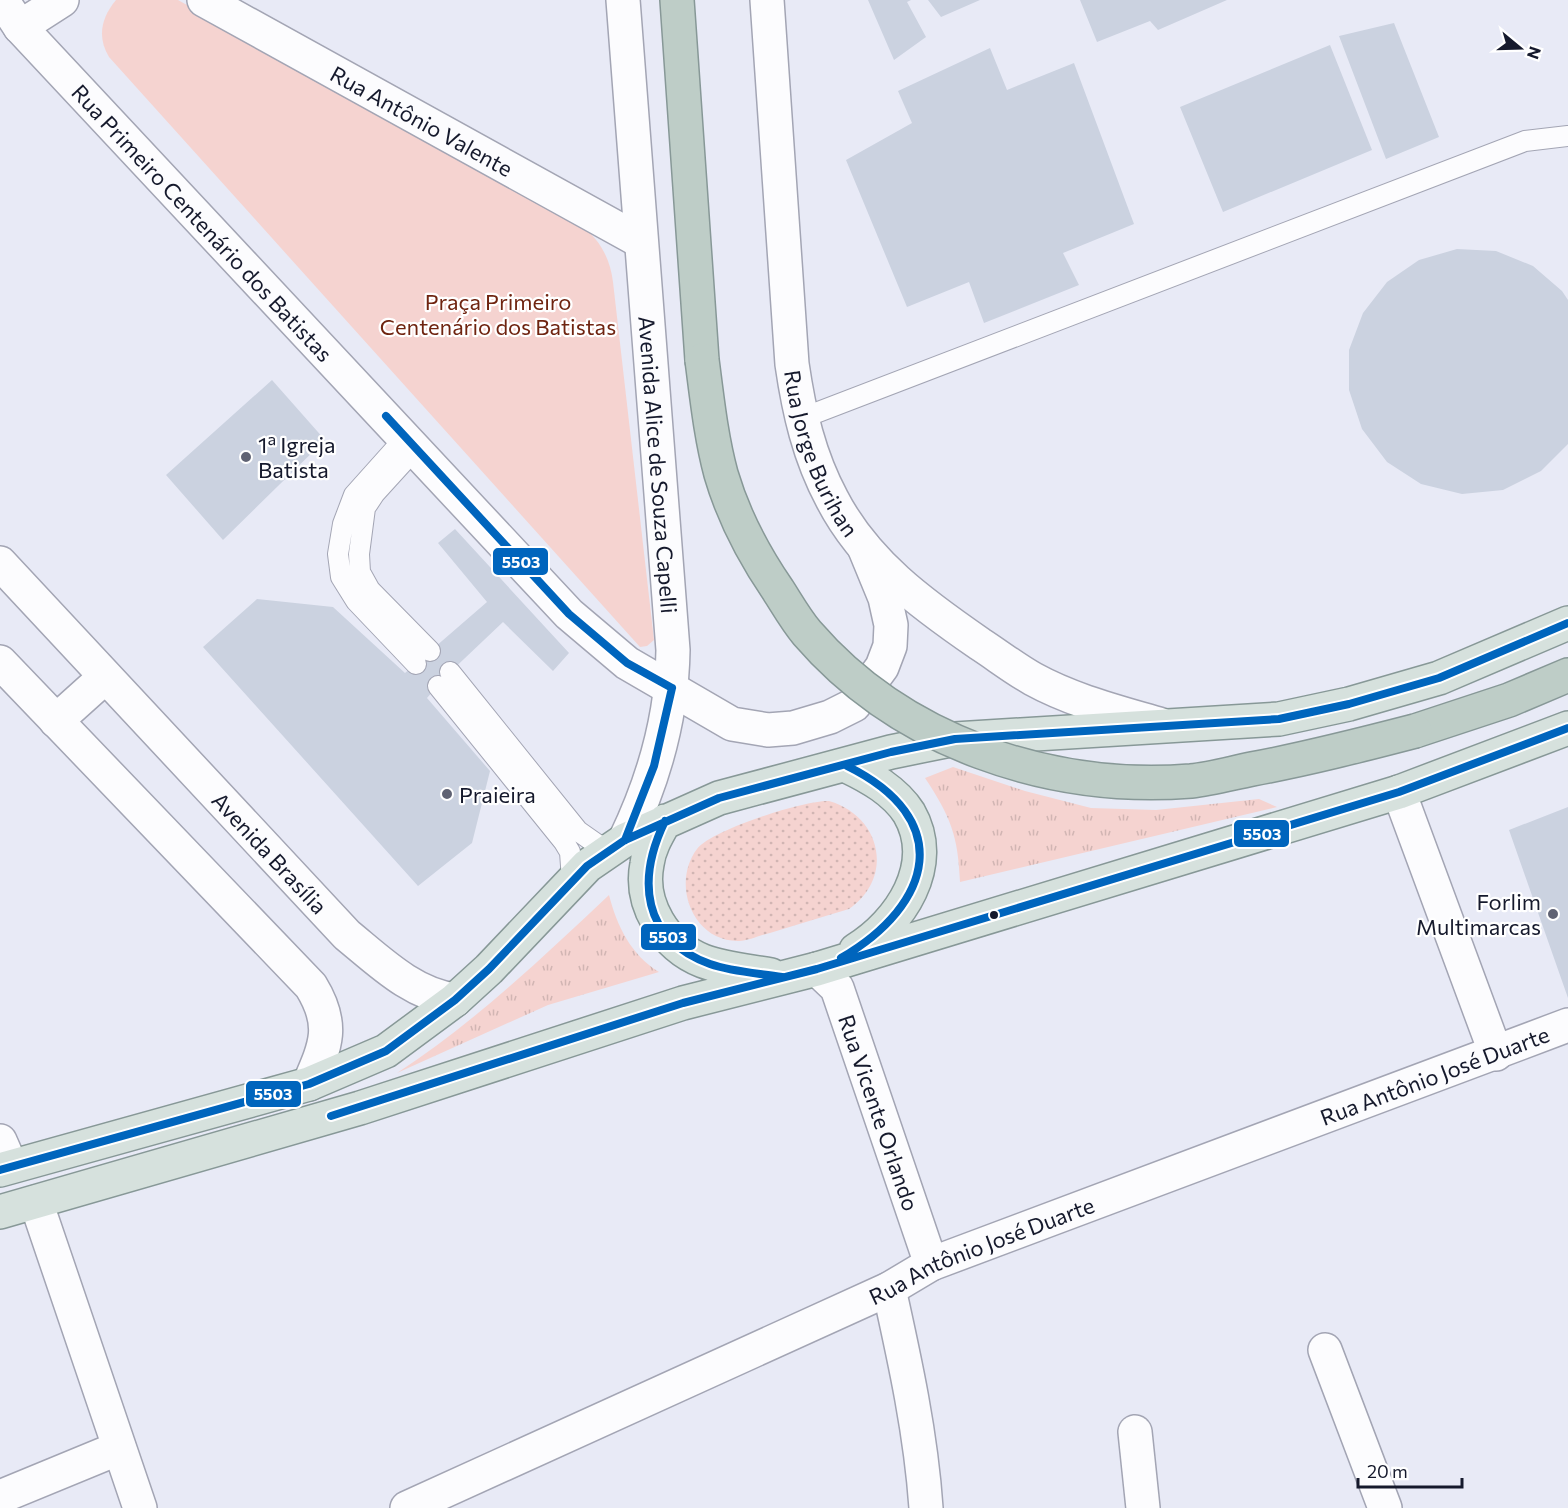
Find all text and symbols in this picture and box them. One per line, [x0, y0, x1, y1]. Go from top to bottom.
north arrow [1490, 18, 1550, 78]
text: N [1524, 44, 1546, 62]
street label: Rua Antônio Valente [326, 59, 518, 182]
street label: Rua Primeiro Centenário dos Batistas [67, 78, 339, 367]
park label: Praça Primeiro Centenário dos Batistas [380, 288, 616, 340]
street label: Avenida Alice de Souza Capelli [634, 315, 684, 614]
street label: Rua Jorge Burihan [780, 368, 865, 541]
place label: 1ª Igreja Batista [258, 431, 336, 483]
marker: 1ª Igreja Batista [239, 450, 253, 464]
line badge: 5503 [492, 547, 549, 576]
text: 5503 [502, 552, 540, 571]
place label: Praieira [459, 781, 536, 808]
street label: Avenida Brasília [207, 786, 333, 919]
marker: Praieira [440, 787, 454, 801]
line badge: 5503 [1233, 819, 1290, 848]
text: 5503 [1243, 824, 1281, 843]
place label: Forlim Multimarcas [1416, 888, 1541, 940]
marker: Forlim Multimarcas [1546, 907, 1560, 921]
unlabelled marker [988, 909, 1000, 921]
line badge: 5503 [640, 923, 697, 951]
text: 5503 [649, 927, 687, 946]
street label: Rua Vicente Orlando [833, 1011, 925, 1214]
street label: Rua Antônio José Duarte [1316, 1020, 1553, 1130]
line badge: 5503 [245, 1080, 302, 1108]
text: 5503 [254, 1084, 292, 1103]
street label: Rua Antônio José Duarte [865, 1191, 1098, 1310]
scale bar [1358, 1451, 1462, 1489]
text: 20 m [1367, 1460, 1408, 1482]

